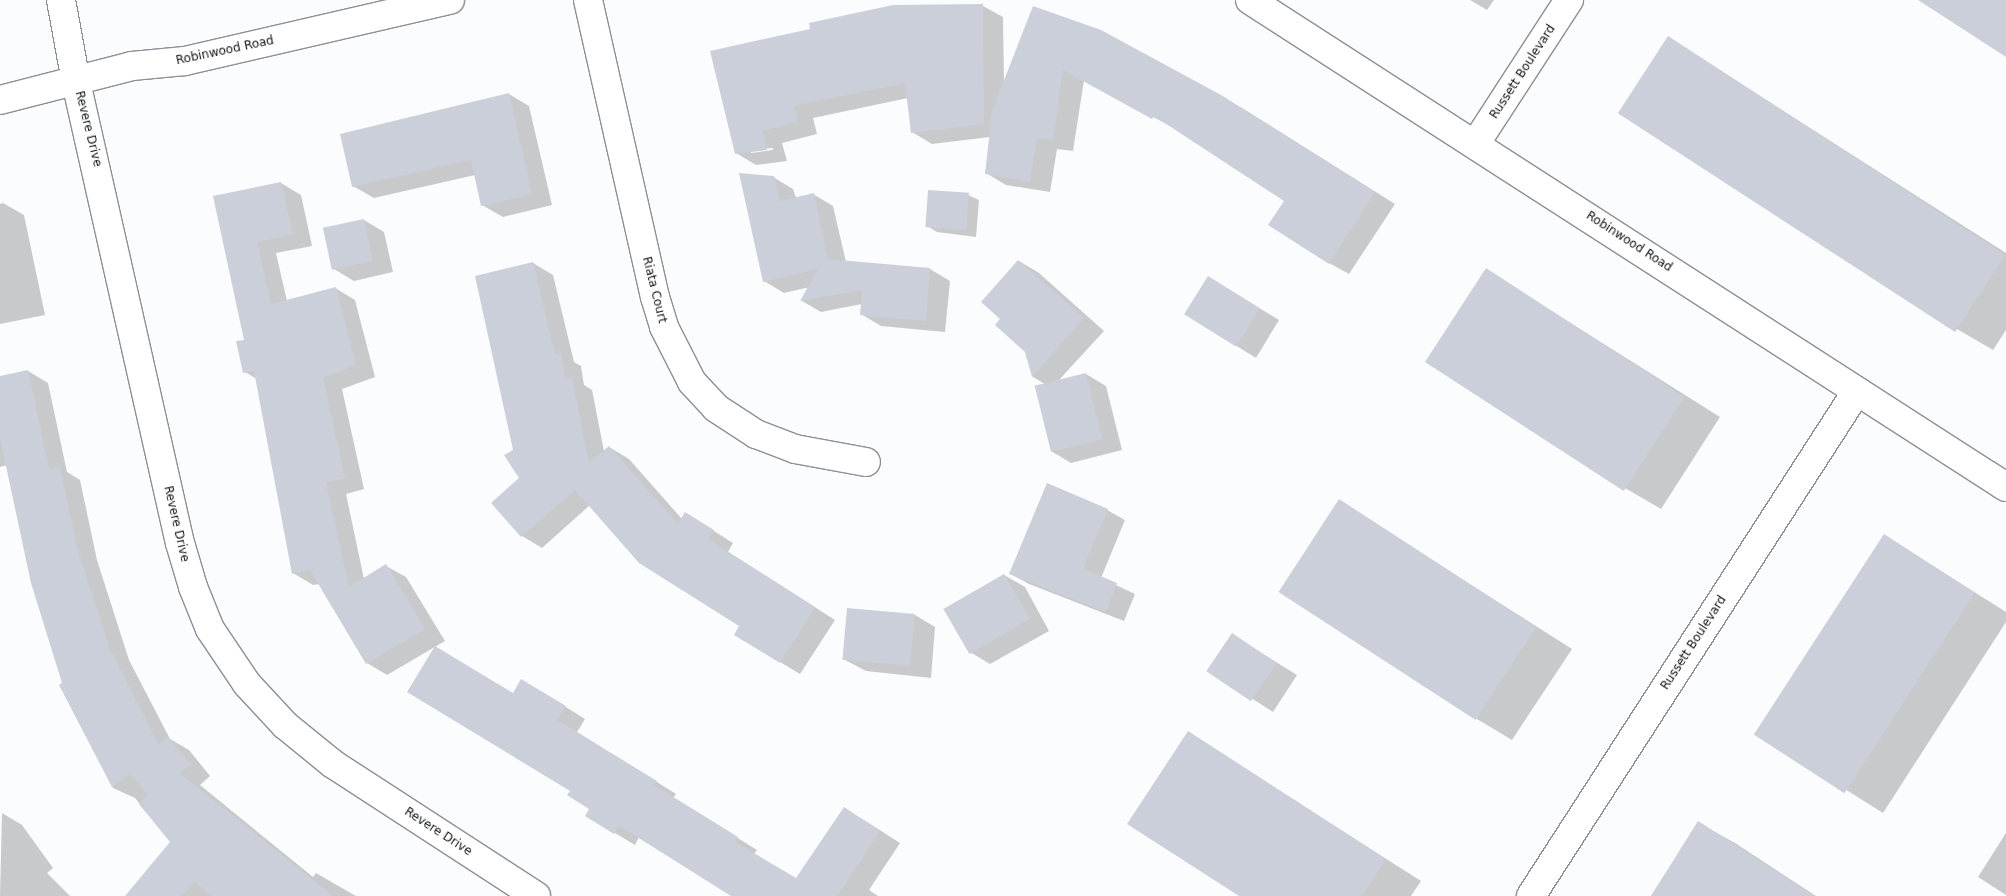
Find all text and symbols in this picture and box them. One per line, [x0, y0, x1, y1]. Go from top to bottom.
street label: Russett Boulevard [1487, 22, 1559, 122]
street label: Robinwood Road [175, 34, 275, 68]
street label: Revere Drive [72, 90, 104, 168]
street label: Robinwood Road [1583, 209, 1675, 275]
street label: Riata Court [639, 255, 669, 325]
street label: Revere Drive [160, 485, 192, 563]
street label: Russett Boulevard [1658, 593, 1730, 693]
street label: Revere Drive [402, 805, 474, 859]

